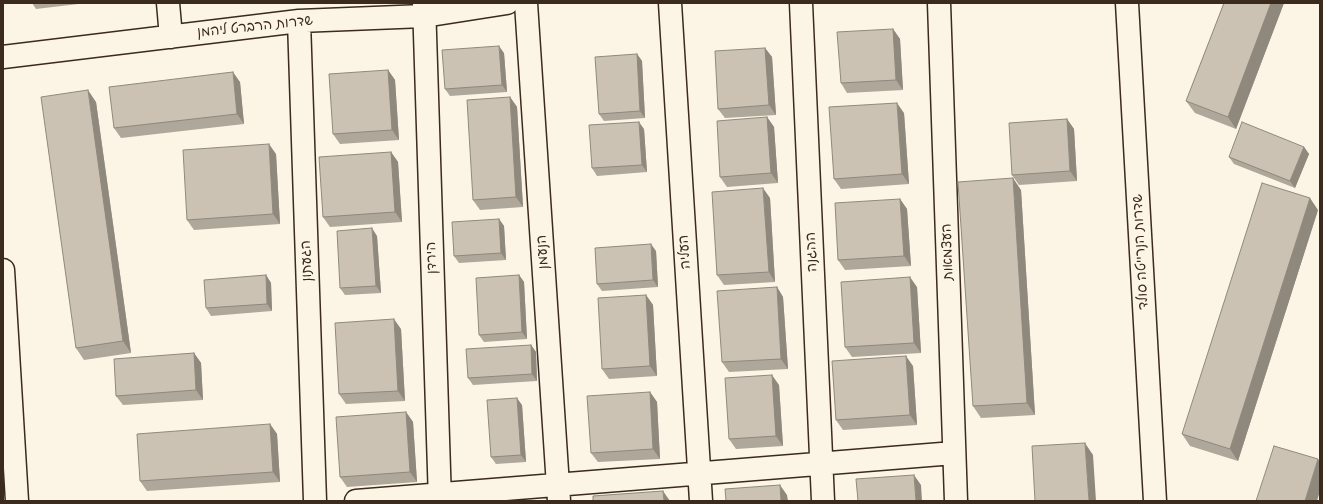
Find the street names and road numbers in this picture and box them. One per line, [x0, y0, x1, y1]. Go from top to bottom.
street label: שדרות הרברט ליהמן [196, 13, 314, 41]
street label: שדרות הנרייטה סולד [1130, 194, 1152, 310]
street label: העצמאות [939, 223, 957, 281]
street label: ההגנה [803, 232, 821, 272]
street label: הנעמן [533, 234, 553, 270]
street label: העליה [675, 234, 695, 270]
street label: הגעתון [298, 240, 316, 282]
street label: הירדן [423, 242, 441, 274]

